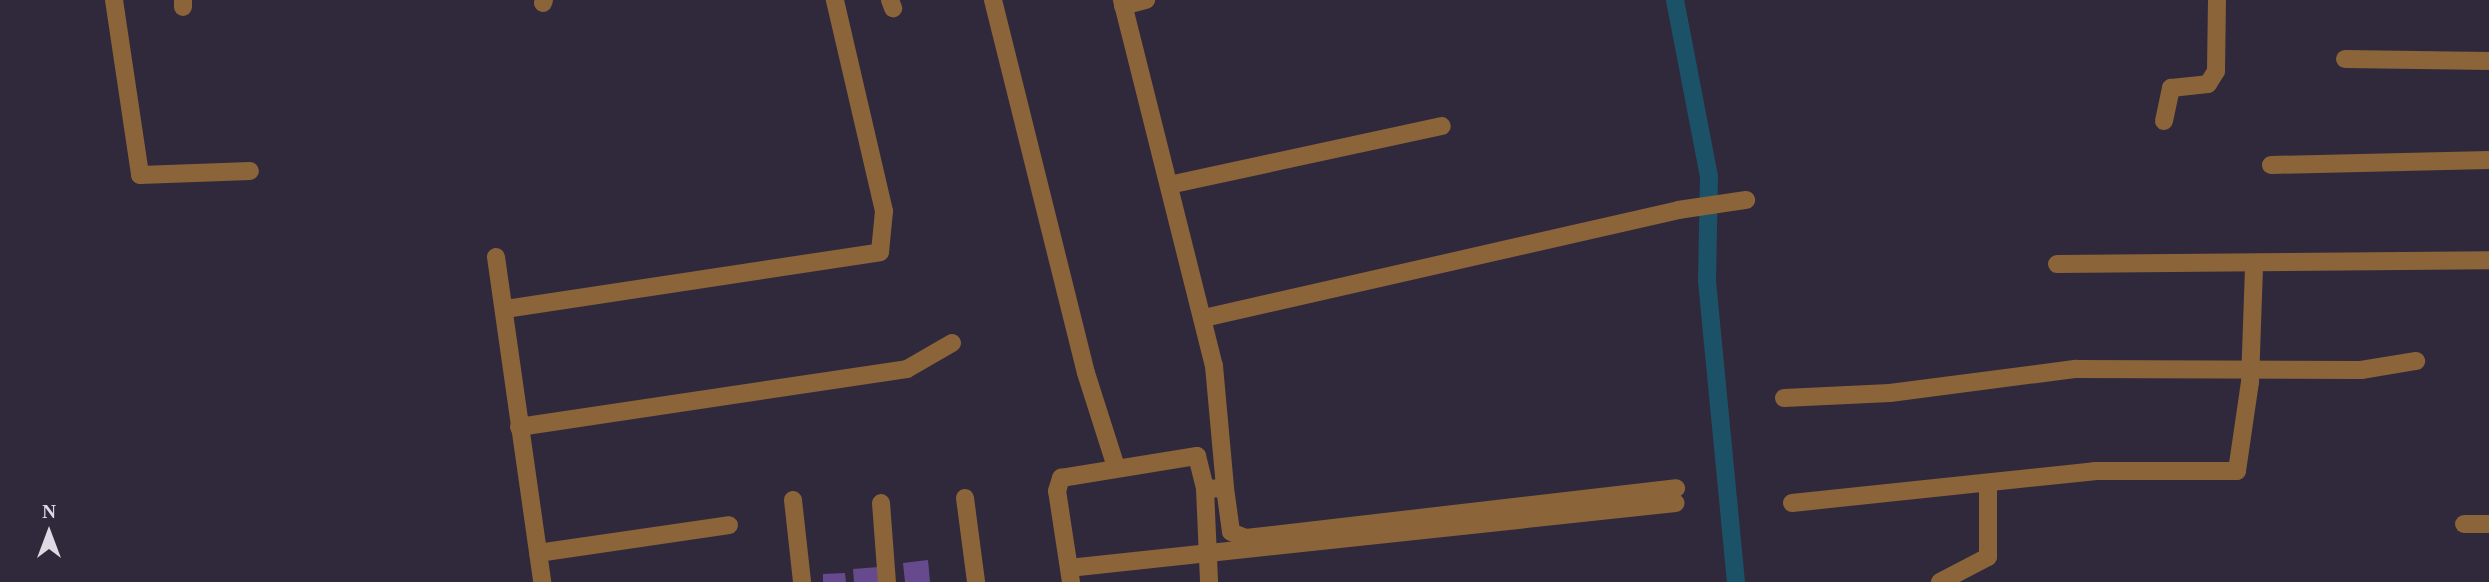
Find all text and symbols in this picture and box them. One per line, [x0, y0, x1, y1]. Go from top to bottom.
north arrow [14, 498, 84, 568]
text: N [42, 501, 56, 522]

